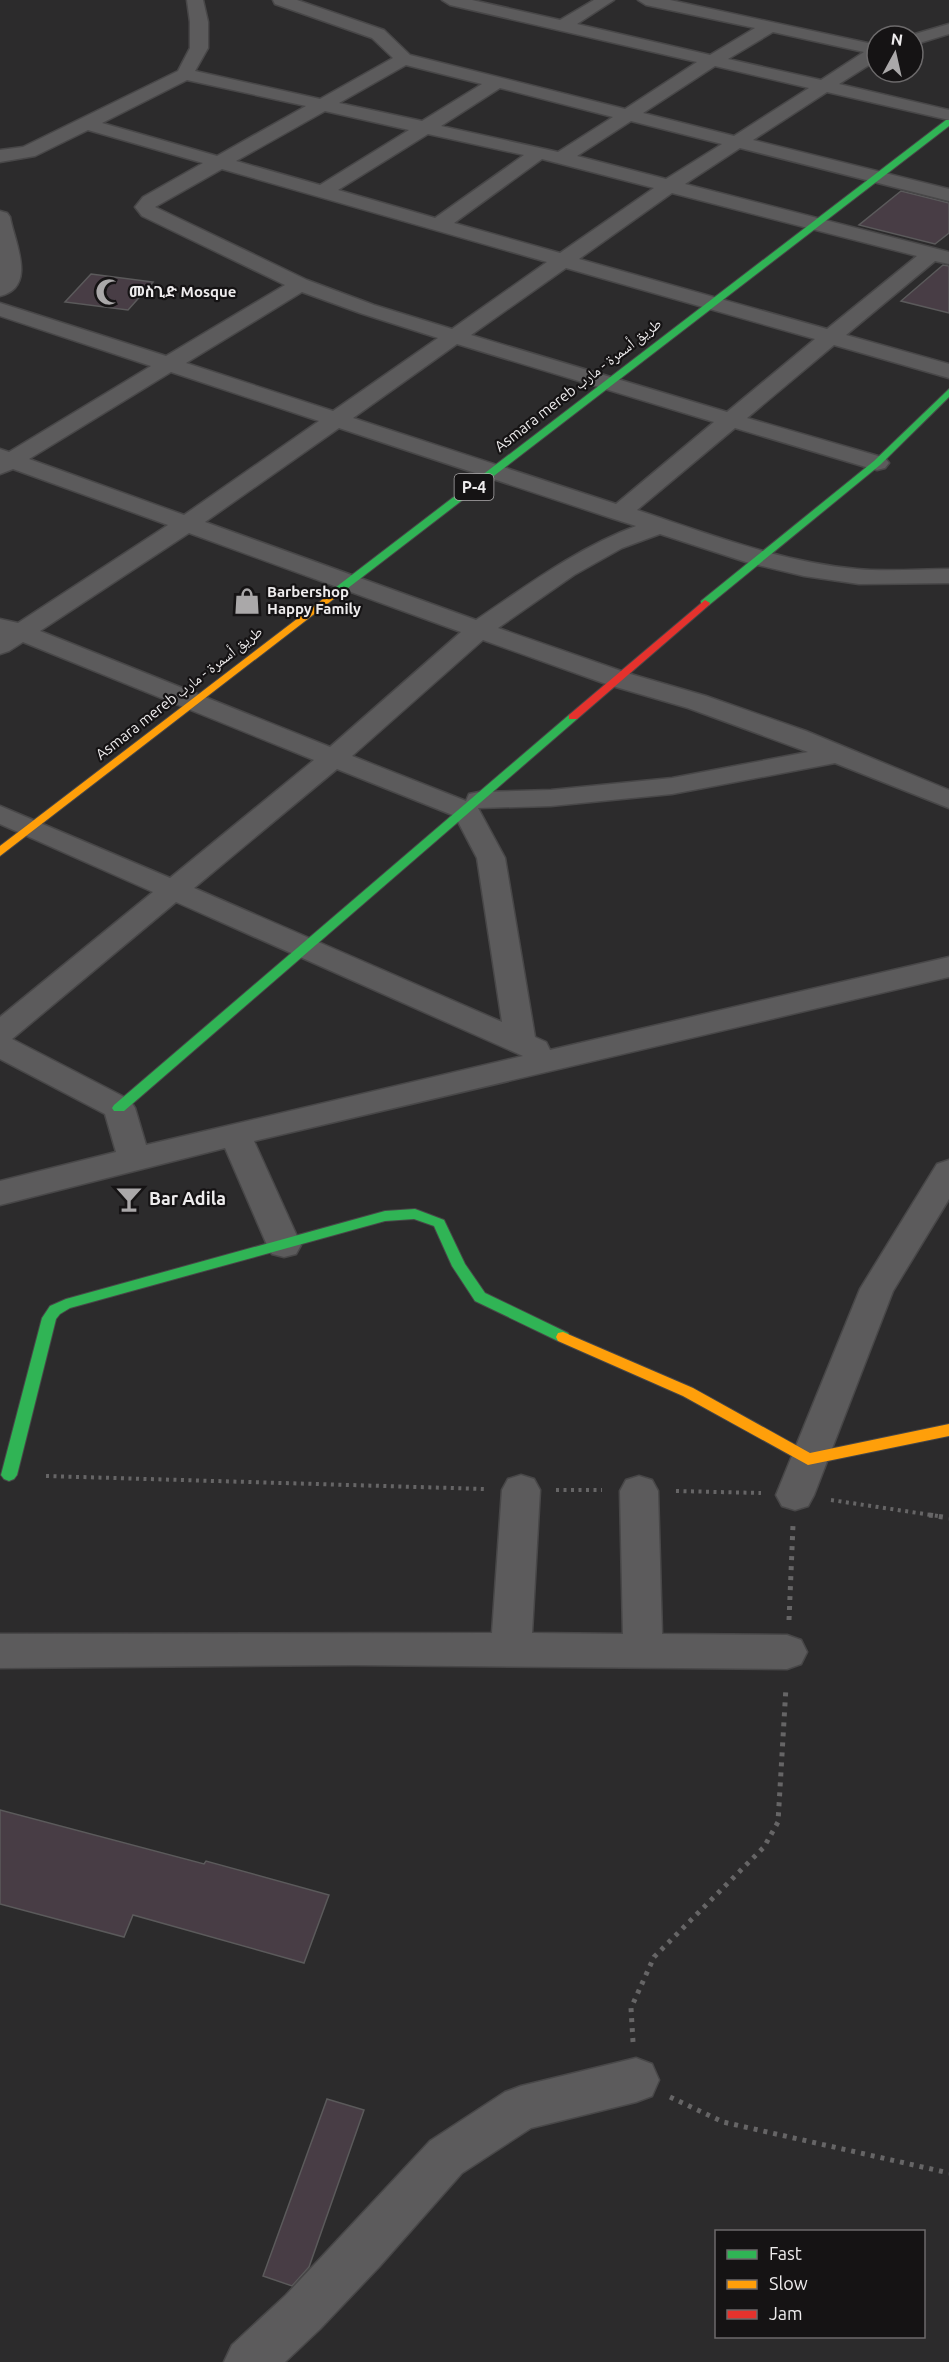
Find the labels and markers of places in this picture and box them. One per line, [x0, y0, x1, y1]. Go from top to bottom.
mosque icon: መስጊድ Mosque [94, 277, 124, 307]
place label: መስጊድ Mosque [129, 283, 236, 300]
place label: Barbershop Happy Family [267, 583, 361, 617]
shop icon: Barbershop Happy Family [232, 586, 262, 616]
bar icon: Bar Adila [114, 1184, 144, 1214]
place label: Bar Adila [149, 1188, 226, 1208]

